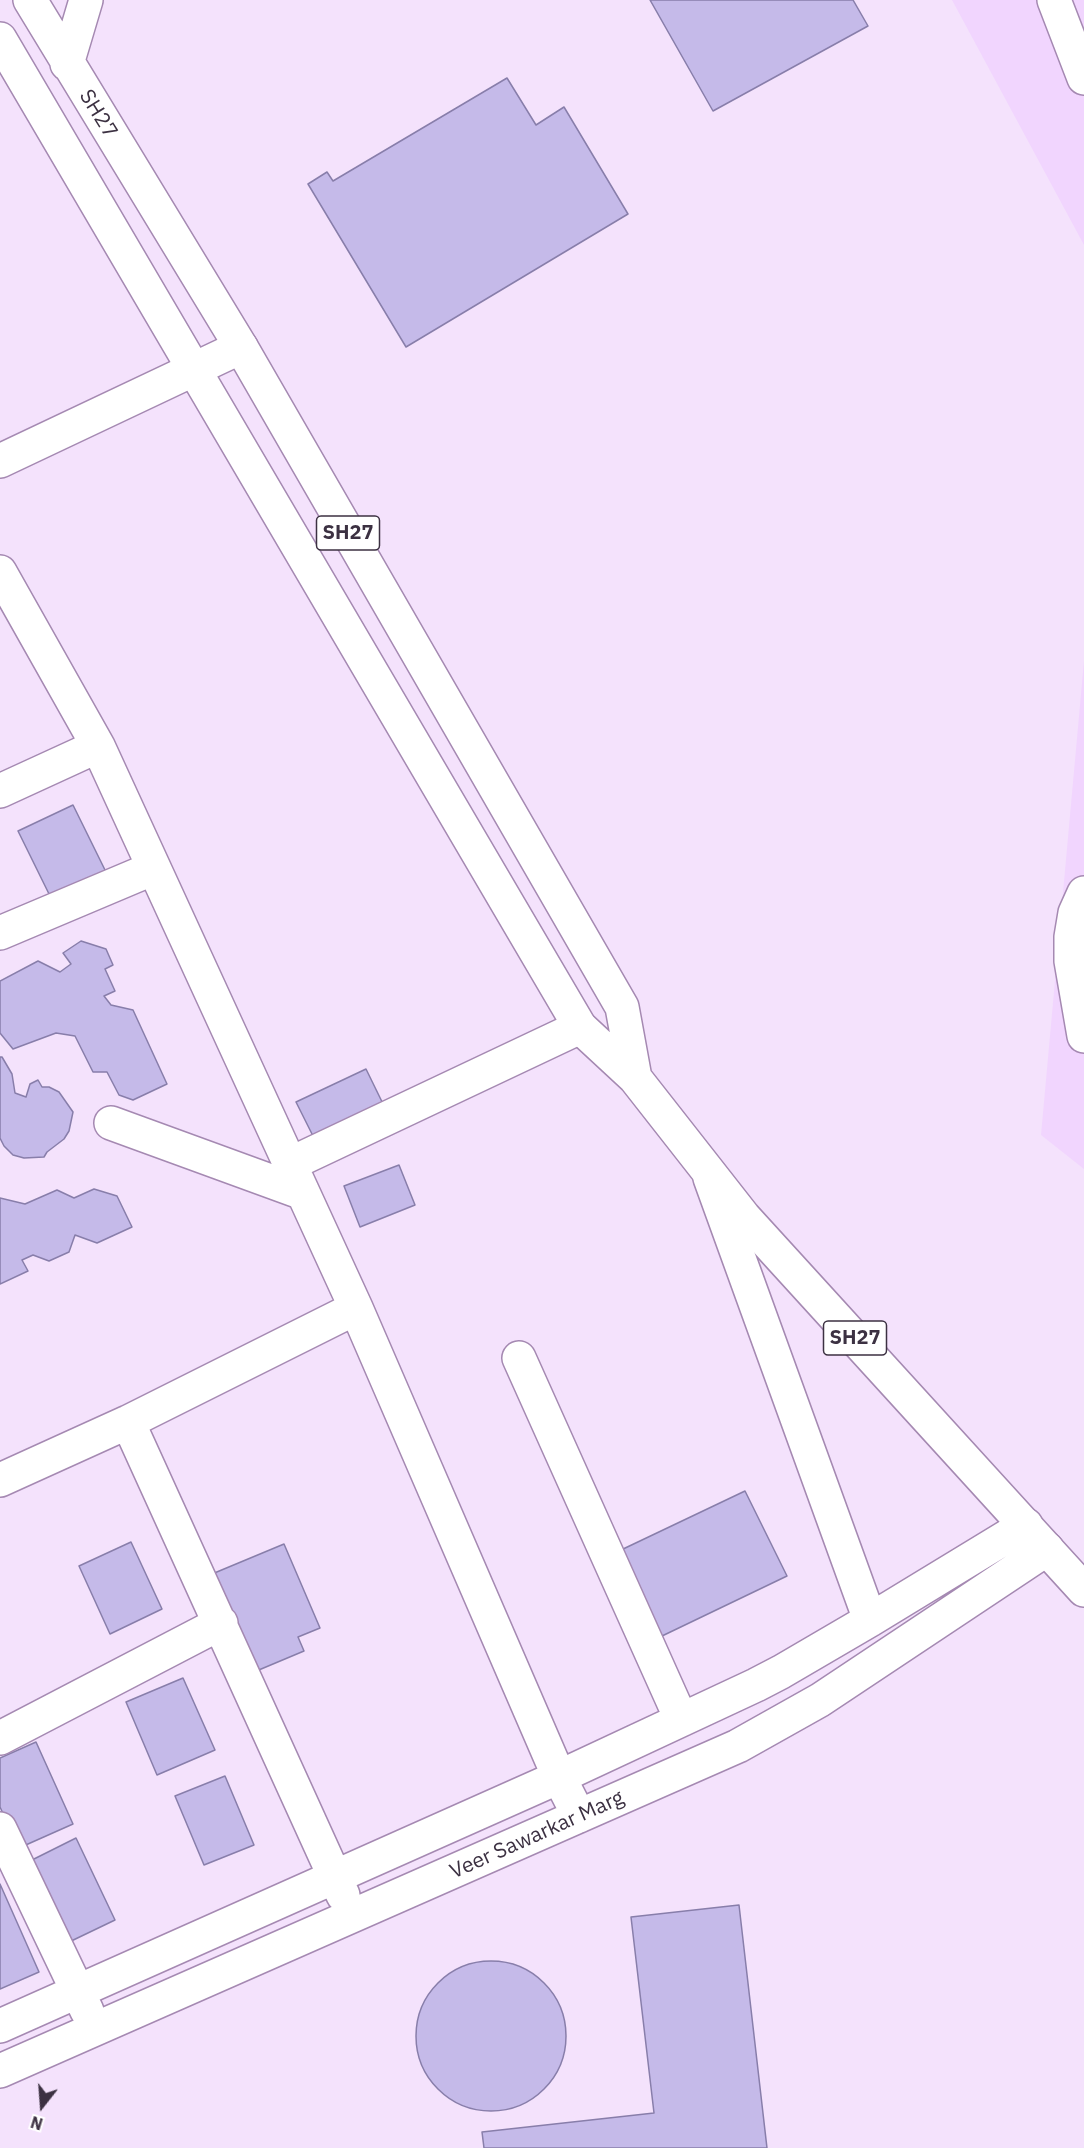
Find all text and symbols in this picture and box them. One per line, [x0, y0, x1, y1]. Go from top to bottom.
street label: SH27 [73, 85, 123, 143]
road number: SH27 [316, 516, 380, 550]
road number: SH27 [824, 1321, 886, 1355]
street label: Veer Sawarkar Marg [446, 1785, 628, 1885]
north arrow [12, 2076, 72, 2136]
text: N [28, 2112, 45, 2134]

